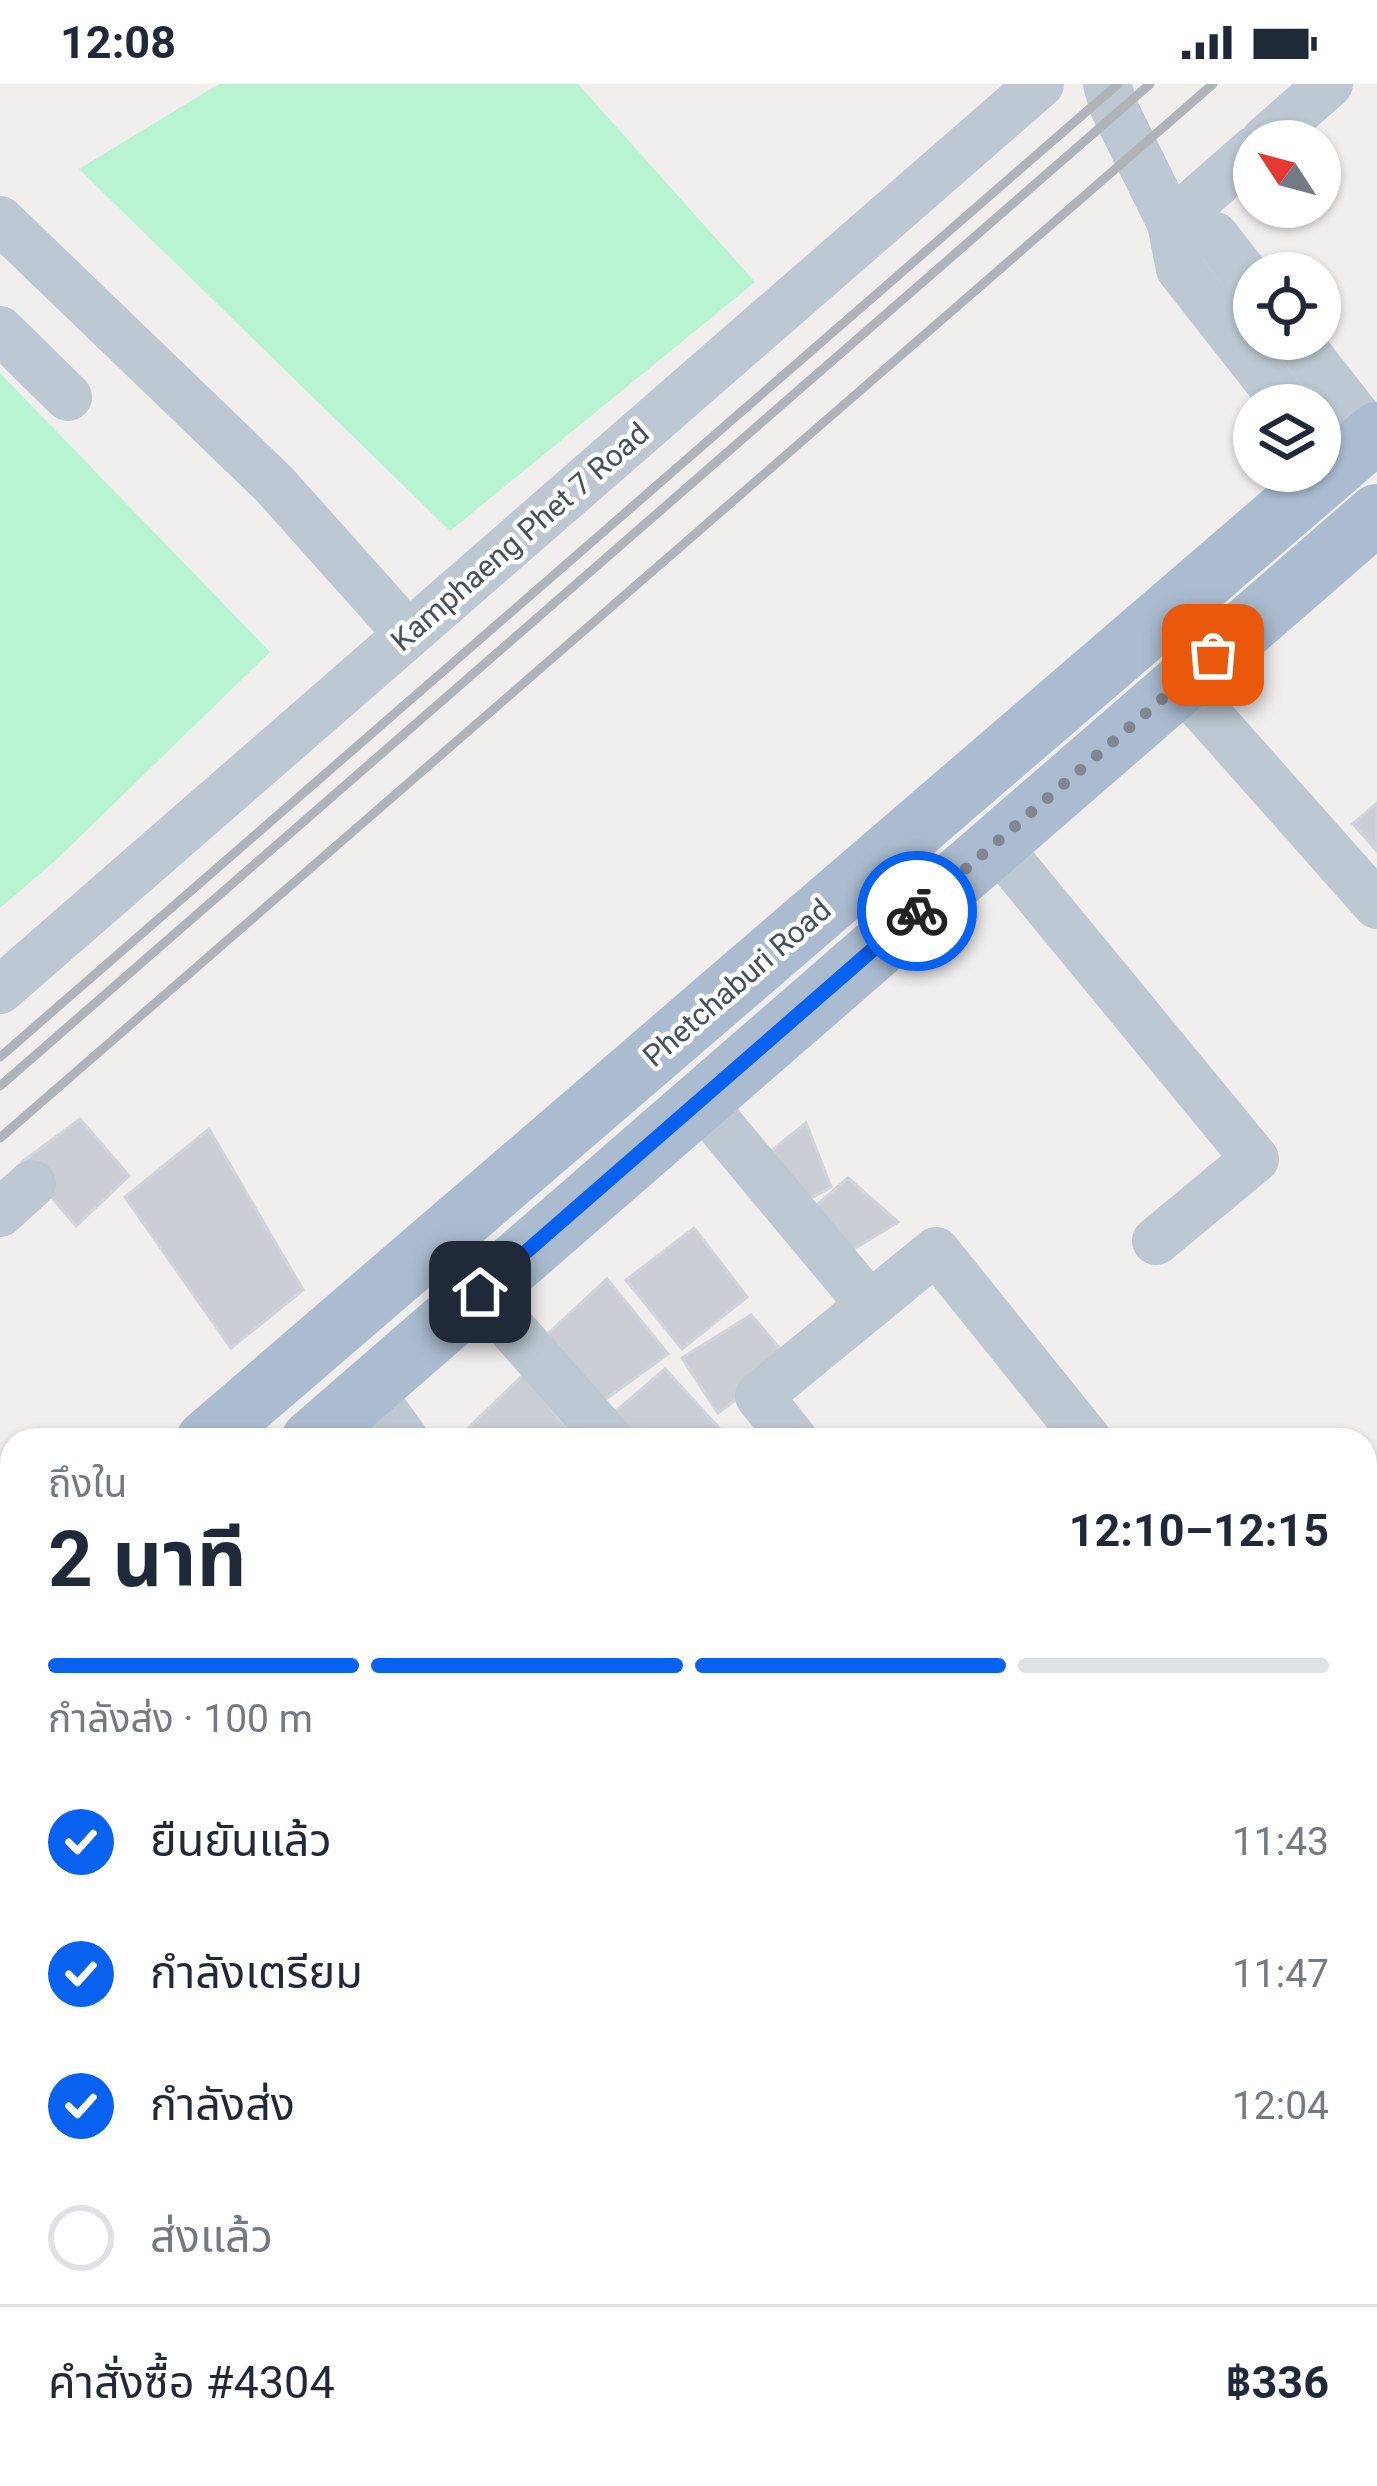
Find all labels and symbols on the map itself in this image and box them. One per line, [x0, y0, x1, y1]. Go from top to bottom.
north arrow [1233, 120, 1341, 228]
street label: Kamphaeng Phet 7 Road [384, 415, 656, 658]
pin [1162, 604, 1264, 706]
courier [857, 851, 977, 971]
street label: Phetchaburi Road [636, 892, 838, 1074]
pin [429, 1241, 531, 1343]

